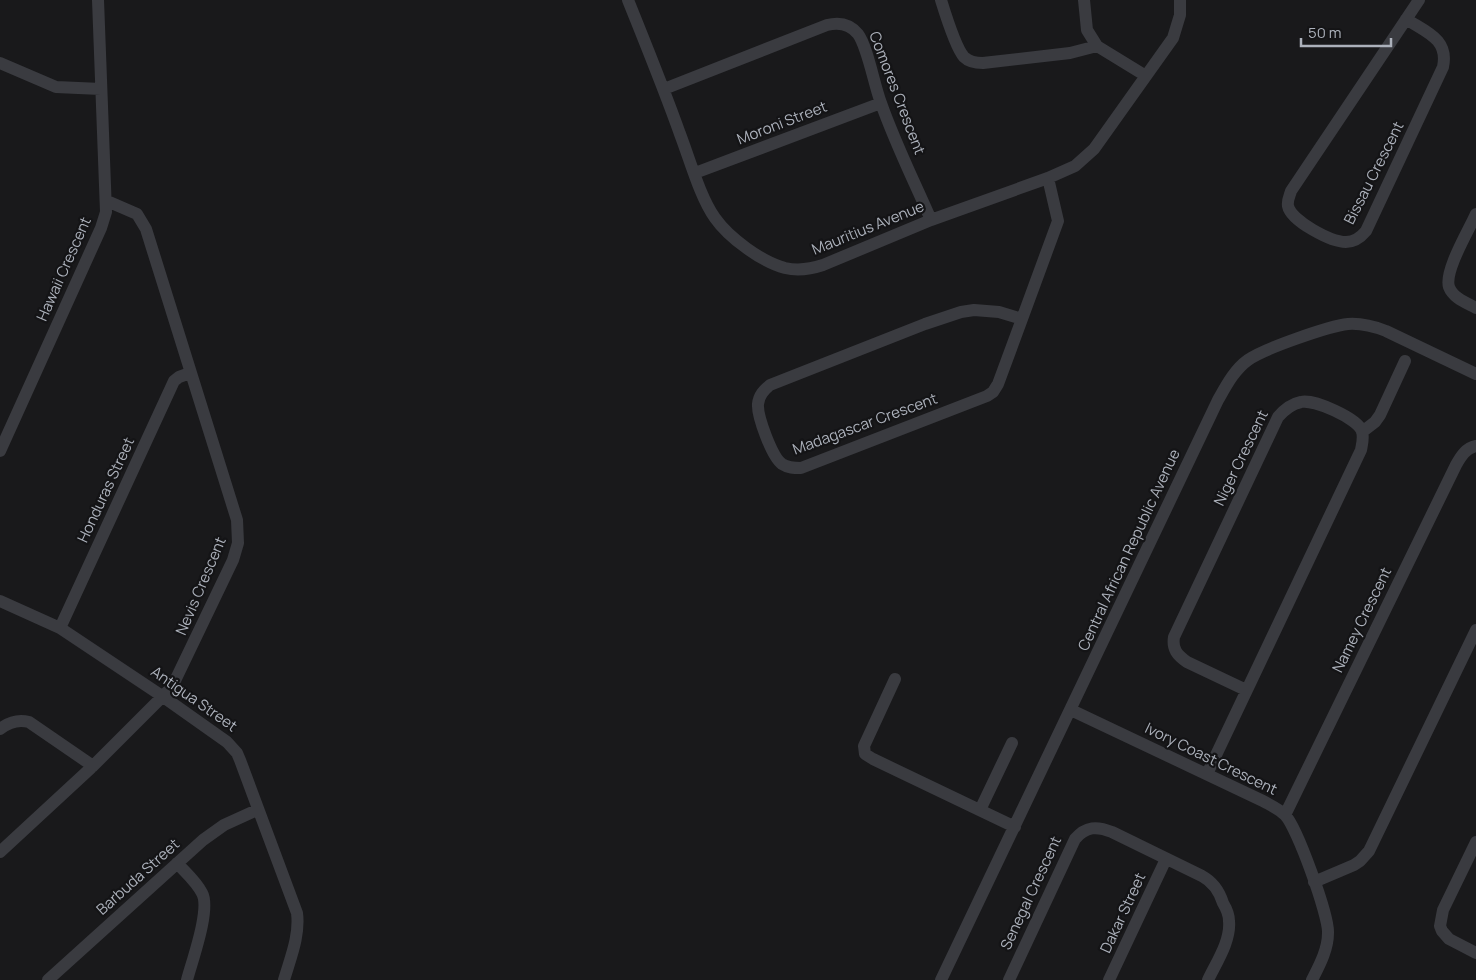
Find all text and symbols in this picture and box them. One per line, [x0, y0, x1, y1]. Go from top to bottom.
scale bar [1301, 15, 1391, 47]
text: 50 m [1308, 22, 1342, 43]
street label: Comores Crescent [864, 28, 931, 157]
street label: Moroni Street [734, 96, 830, 149]
street label: Bissau Crescent [1339, 118, 1409, 228]
street label: Mauritius Avenue [809, 195, 927, 260]
street label: Hawaii Crescent [31, 213, 96, 324]
street label: Madagascar Crescent [790, 388, 940, 459]
street label: Niger Crescent [1208, 406, 1273, 509]
street label: Honduras Street [72, 434, 139, 546]
street label: Central African Republic Avenue [1072, 445, 1185, 654]
street label: Nevis Crescent [170, 533, 231, 638]
street label: Namey Crescent [1327, 564, 1396, 676]
street label: Antigua Street [147, 661, 242, 736]
street label: Ivory Coast Crescent [1141, 717, 1281, 800]
street label: Senegal Crescent [995, 832, 1066, 953]
street label: Barbuda Street [92, 834, 184, 920]
street label: Dakar Street [1095, 869, 1150, 956]

